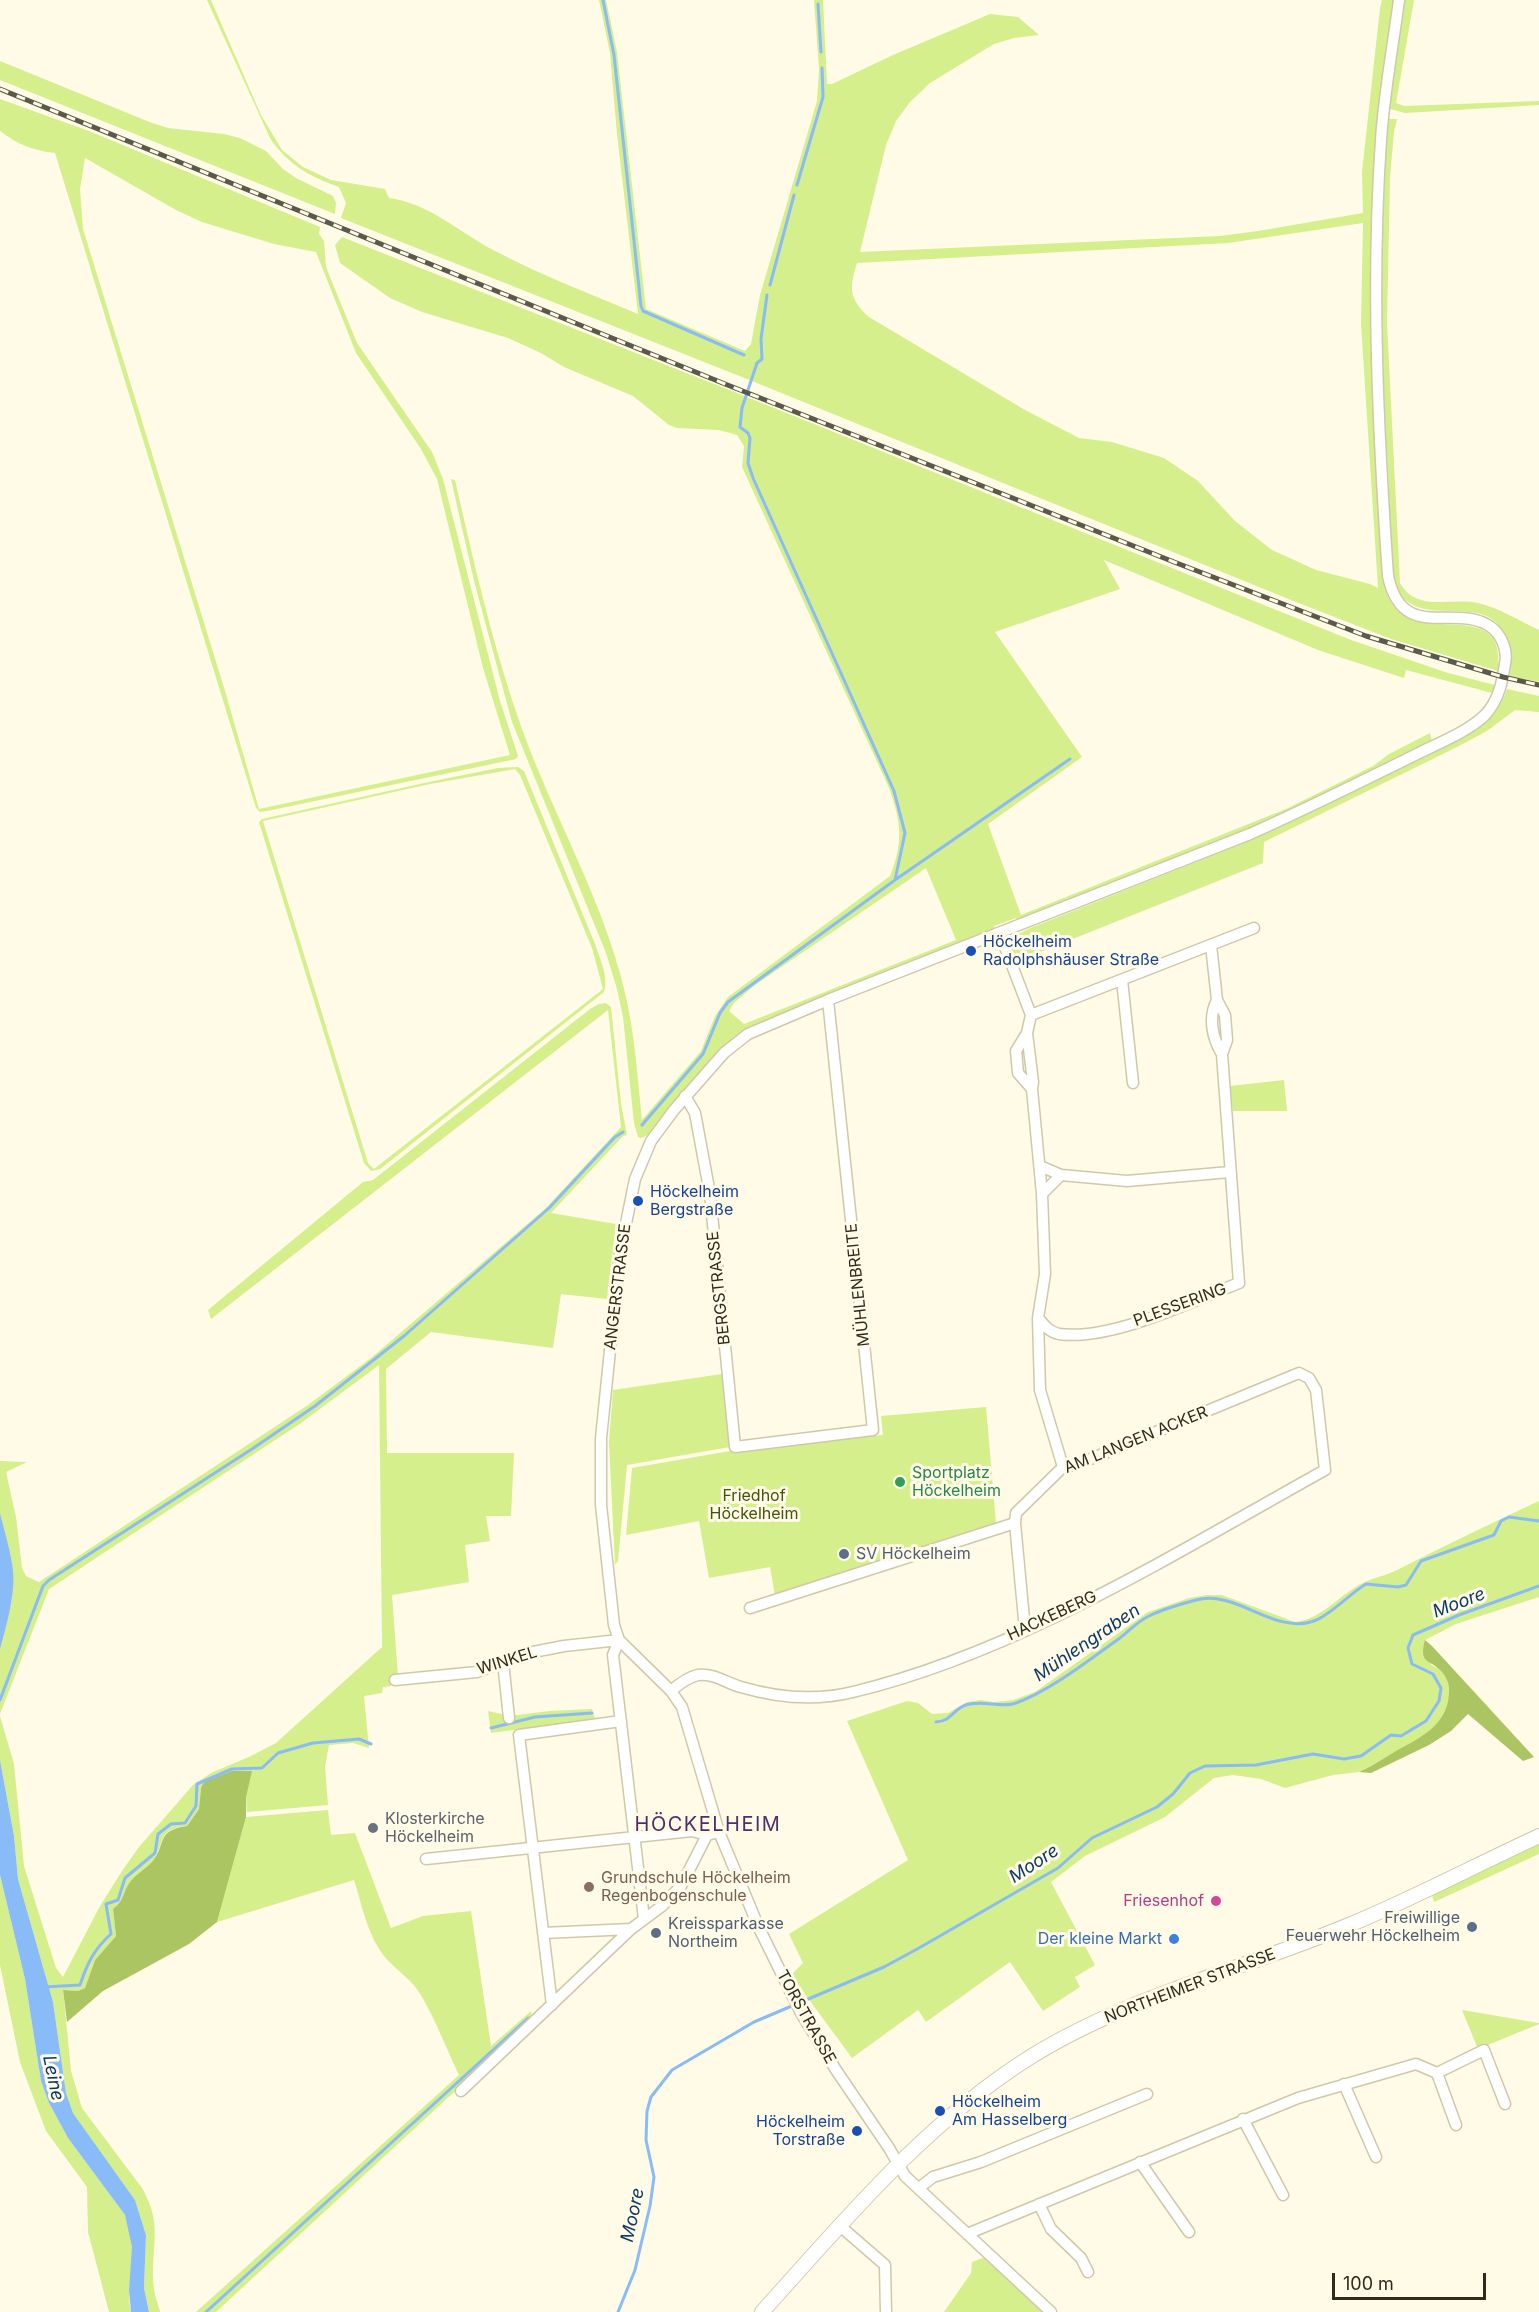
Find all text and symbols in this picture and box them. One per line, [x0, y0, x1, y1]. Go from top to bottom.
place label: Höckelheim Radolphshäuser Straße [983, 932, 1159, 970]
marker: Höckelheim Radolphshäuser Straße [964, 944, 978, 958]
place label: Höckelheim Bergstraße [650, 1182, 739, 1220]
marker: Höckelheim Bergstraße [631, 1194, 645, 1208]
street label: ANGERSTRASSE [601, 1223, 635, 1351]
street label: MÜHLENBREITE [842, 1223, 874, 1347]
street label: BERGSTRASSE [703, 1230, 735, 1346]
street label: PLESSERING [1131, 1279, 1229, 1331]
street label: AM LANGEN ACKER [1061, 1402, 1211, 1478]
place label: Sportplatz Höckelheim [912, 1463, 1001, 1501]
marker: Sportplatz Höckelheim [893, 1475, 907, 1489]
park label: Friedhof Höckelheim [710, 1486, 798, 1524]
place label: SV Höckelheim [856, 1544, 971, 1564]
marker: SV Höckelheim [837, 1547, 851, 1561]
water label: Moore [1430, 1583, 1488, 1623]
street label: HACKEBERG [1004, 1587, 1100, 1645]
water label: Mühlengraben [1030, 1600, 1144, 1686]
street label: WINKEL [475, 1643, 539, 1679]
place label: Klosterkirche Höckelheim [385, 1809, 485, 1847]
district label: HÖCKELHEIM [635, 1813, 781, 1837]
marker: Klosterkirche Höckelheim [366, 1821, 380, 1835]
water label: Moore [1005, 1840, 1063, 1888]
place label: Grundschule Höckelheim Regenbogenschule [601, 1868, 791, 1906]
marker: Grundschule Höckelheim Regenbogenschule [582, 1880, 596, 1894]
place label: Friesenhof [1123, 1891, 1204, 1911]
marker: Friesenhof [1209, 1894, 1223, 1908]
place label: Freiwillige Feuerwehr Höckelheim [1286, 1908, 1460, 1946]
place label: Kreissparkasse Northeim [668, 1914, 784, 1952]
marker: Freiwillige Feuerwehr Höckelheim [1465, 1920, 1479, 1934]
marker: Kreissparkasse Northeim [649, 1926, 663, 1940]
place label: Der kleine Markt [1038, 1929, 1162, 1949]
marker: Der kleine Markt [1167, 1932, 1181, 1946]
street label: NORTHEIMER STRASSE [1102, 1944, 1278, 2028]
street label: TORSTRASSE [772, 1967, 840, 2067]
water label: Leine [38, 2053, 68, 2103]
place label: Höckelheim Am Hasselberg [952, 2092, 1067, 2130]
marker: Höckelheim Am Hasselberg [933, 2104, 947, 2118]
place label: Höckelheim Torstraße [756, 2112, 845, 2150]
marker: Höckelheim Torstraße [850, 2124, 864, 2138]
water label: Moore [617, 2186, 649, 2244]
scale bar [1335, 2261, 1490, 2299]
text: 100 m [1343, 2273, 1394, 2294]

